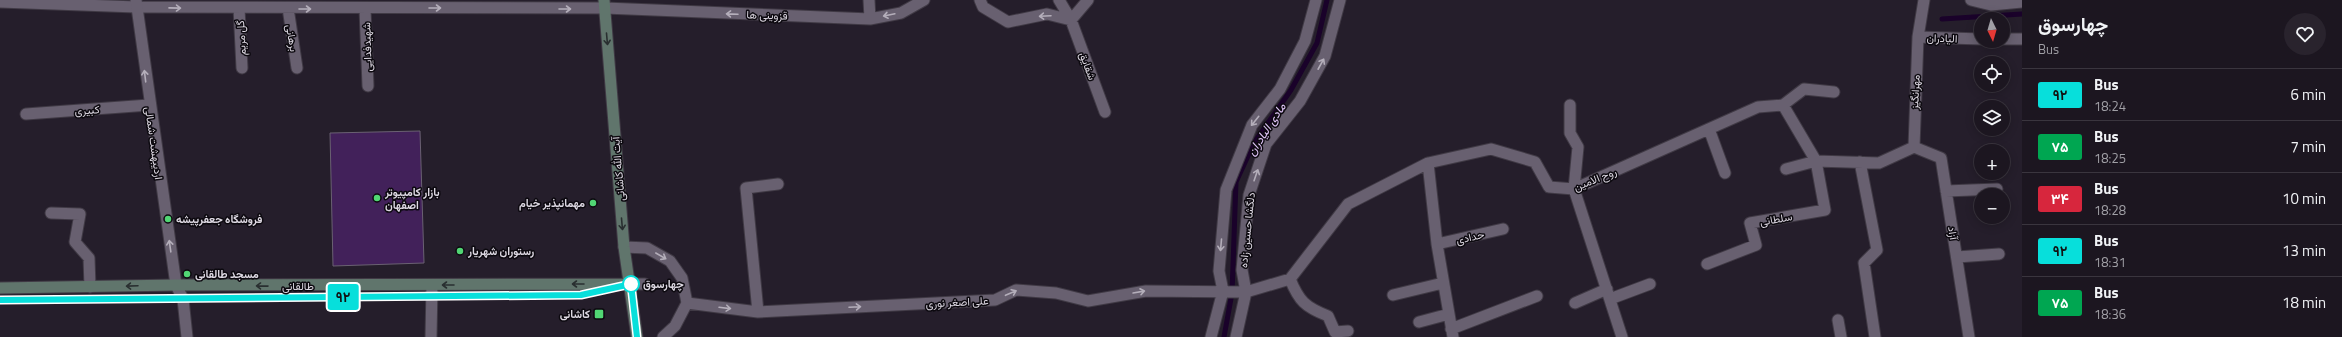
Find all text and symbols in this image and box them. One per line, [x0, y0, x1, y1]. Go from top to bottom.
one-way arrow [168, 4, 181, 12]
one-way arrow [428, 4, 441, 12]
one-way arrow [298, 5, 311, 13]
one-way arrow [558, 5, 571, 13]
street label: قزوینی ها [746, 6, 788, 24]
text: چهارسوق [2038, 9, 2108, 38]
one-way arrow [726, 10, 739, 17]
one-way arrow [883, 12, 896, 20]
one-way arrow [1039, 12, 1052, 19]
north arrow [1974, 12, 2010, 48]
map controls [1974, 12, 2010, 224]
button: heart [2284, 13, 2326, 55]
street label: گل مریم [232, 20, 250, 56]
street label: شهیدفدایی [358, 22, 376, 72]
street label: برهانی [282, 23, 302, 53]
street label: الیادران [1926, 29, 1958, 47]
one-way arrow [604, 32, 611, 45]
text: Bus [2038, 39, 2059, 59]
street label: شقایق [1076, 50, 1101, 83]
button: locate [1974, 56, 2010, 92]
one-way arrow [1317, 58, 1325, 70]
one-way arrow [141, 70, 149, 83]
text: Bus [2094, 73, 2119, 96]
street label: مهرانگیز [1906, 74, 1924, 111]
text: 6 min [2290, 83, 2326, 106]
text: ۹۲ [2053, 84, 2067, 105]
text: 18:24 [2094, 96, 2126, 116]
water label: مادی الیادران [1242, 98, 1291, 159]
button: layers [1974, 100, 2010, 136]
street label: کبیری [74, 101, 100, 119]
street label: اردیبهشت شمالی [141, 105, 167, 181]
one-way arrow [1251, 116, 1260, 127]
text: Bus [2094, 125, 2119, 148]
street label: آیت الله کاشانی [607, 135, 629, 202]
text: 7 min [2290, 135, 2326, 158]
text: ۷۵ [2051, 136, 2069, 157]
button: + [1974, 144, 2010, 180]
text: 18:25 [2094, 148, 2126, 168]
street label: روح الامین [1571, 163, 1619, 195]
one-way arrow [1253, 169, 1260, 182]
text: Bus [2094, 177, 2119, 200]
place label: بازار کامپیوتر اصفهان [384, 184, 440, 213]
text: 10 min [2282, 187, 2326, 210]
button: − [1974, 188, 2010, 224]
text: ۳۴ [2051, 188, 2069, 209]
street label: دلگشا حسین زاده [1235, 191, 1259, 269]
marker: بازار کامپیوتر اصفهان [372, 193, 382, 203]
place label: مهمانپذیر خیام [519, 195, 585, 211]
marker: مهمانپذیر خیام [588, 198, 598, 208]
text: 18:28 [2094, 200, 2126, 220]
street label: سلطانی [1758, 208, 1794, 230]
place label: فروشگاه جعفرپیشه [176, 211, 262, 227]
marker: فروشگاه جعفرپیشه [163, 214, 173, 224]
one-way arrow [619, 217, 626, 230]
street label: آزاد [1944, 225, 1962, 242]
street label: حدادی [1454, 226, 1486, 248]
text: Bus [2094, 229, 2119, 252]
one-way arrow [1218, 238, 1225, 251]
text: 13 min [2282, 239, 2326, 262]
one-way arrow [166, 240, 174, 253]
text: ۹۲ [2053, 240, 2067, 261]
place label: رستوران شهریار [467, 243, 534, 259]
marker: رستوران شهریار [455, 246, 465, 256]
one-way arrow [655, 252, 667, 260]
text: 18:31 [2094, 252, 2126, 272]
place label: مسجد طالقانی [195, 266, 259, 282]
marker: مسجد طالقانی [182, 269, 192, 279]
marker: چهارسوق [622, 275, 640, 293]
place label: چهارسوق [643, 276, 684, 292]
street label: طالقانی [282, 278, 314, 294]
one-way arrow [572, 280, 585, 288]
one-way arrow [442, 281, 455, 289]
text: Bus [2094, 281, 2119, 304]
one-way arrow [126, 282, 139, 290]
one-way arrow [256, 282, 269, 290]
line badge: ۹۲ [325, 284, 361, 310]
text: ۹۲ [336, 286, 350, 307]
one-way arrow [1132, 288, 1145, 296]
one-way arrow [1005, 289, 1017, 296]
text: 18 min [2282, 291, 2326, 314]
street label: علی اصغر نوری [925, 292, 989, 312]
text: ۷۵ [2051, 292, 2069, 313]
one-way arrow [718, 304, 731, 312]
one-way arrow [848, 304, 861, 311]
text: 18:36 [2094, 304, 2126, 324]
place label: کاشانی [560, 306, 590, 322]
marker: کاشانی [593, 308, 605, 320]

